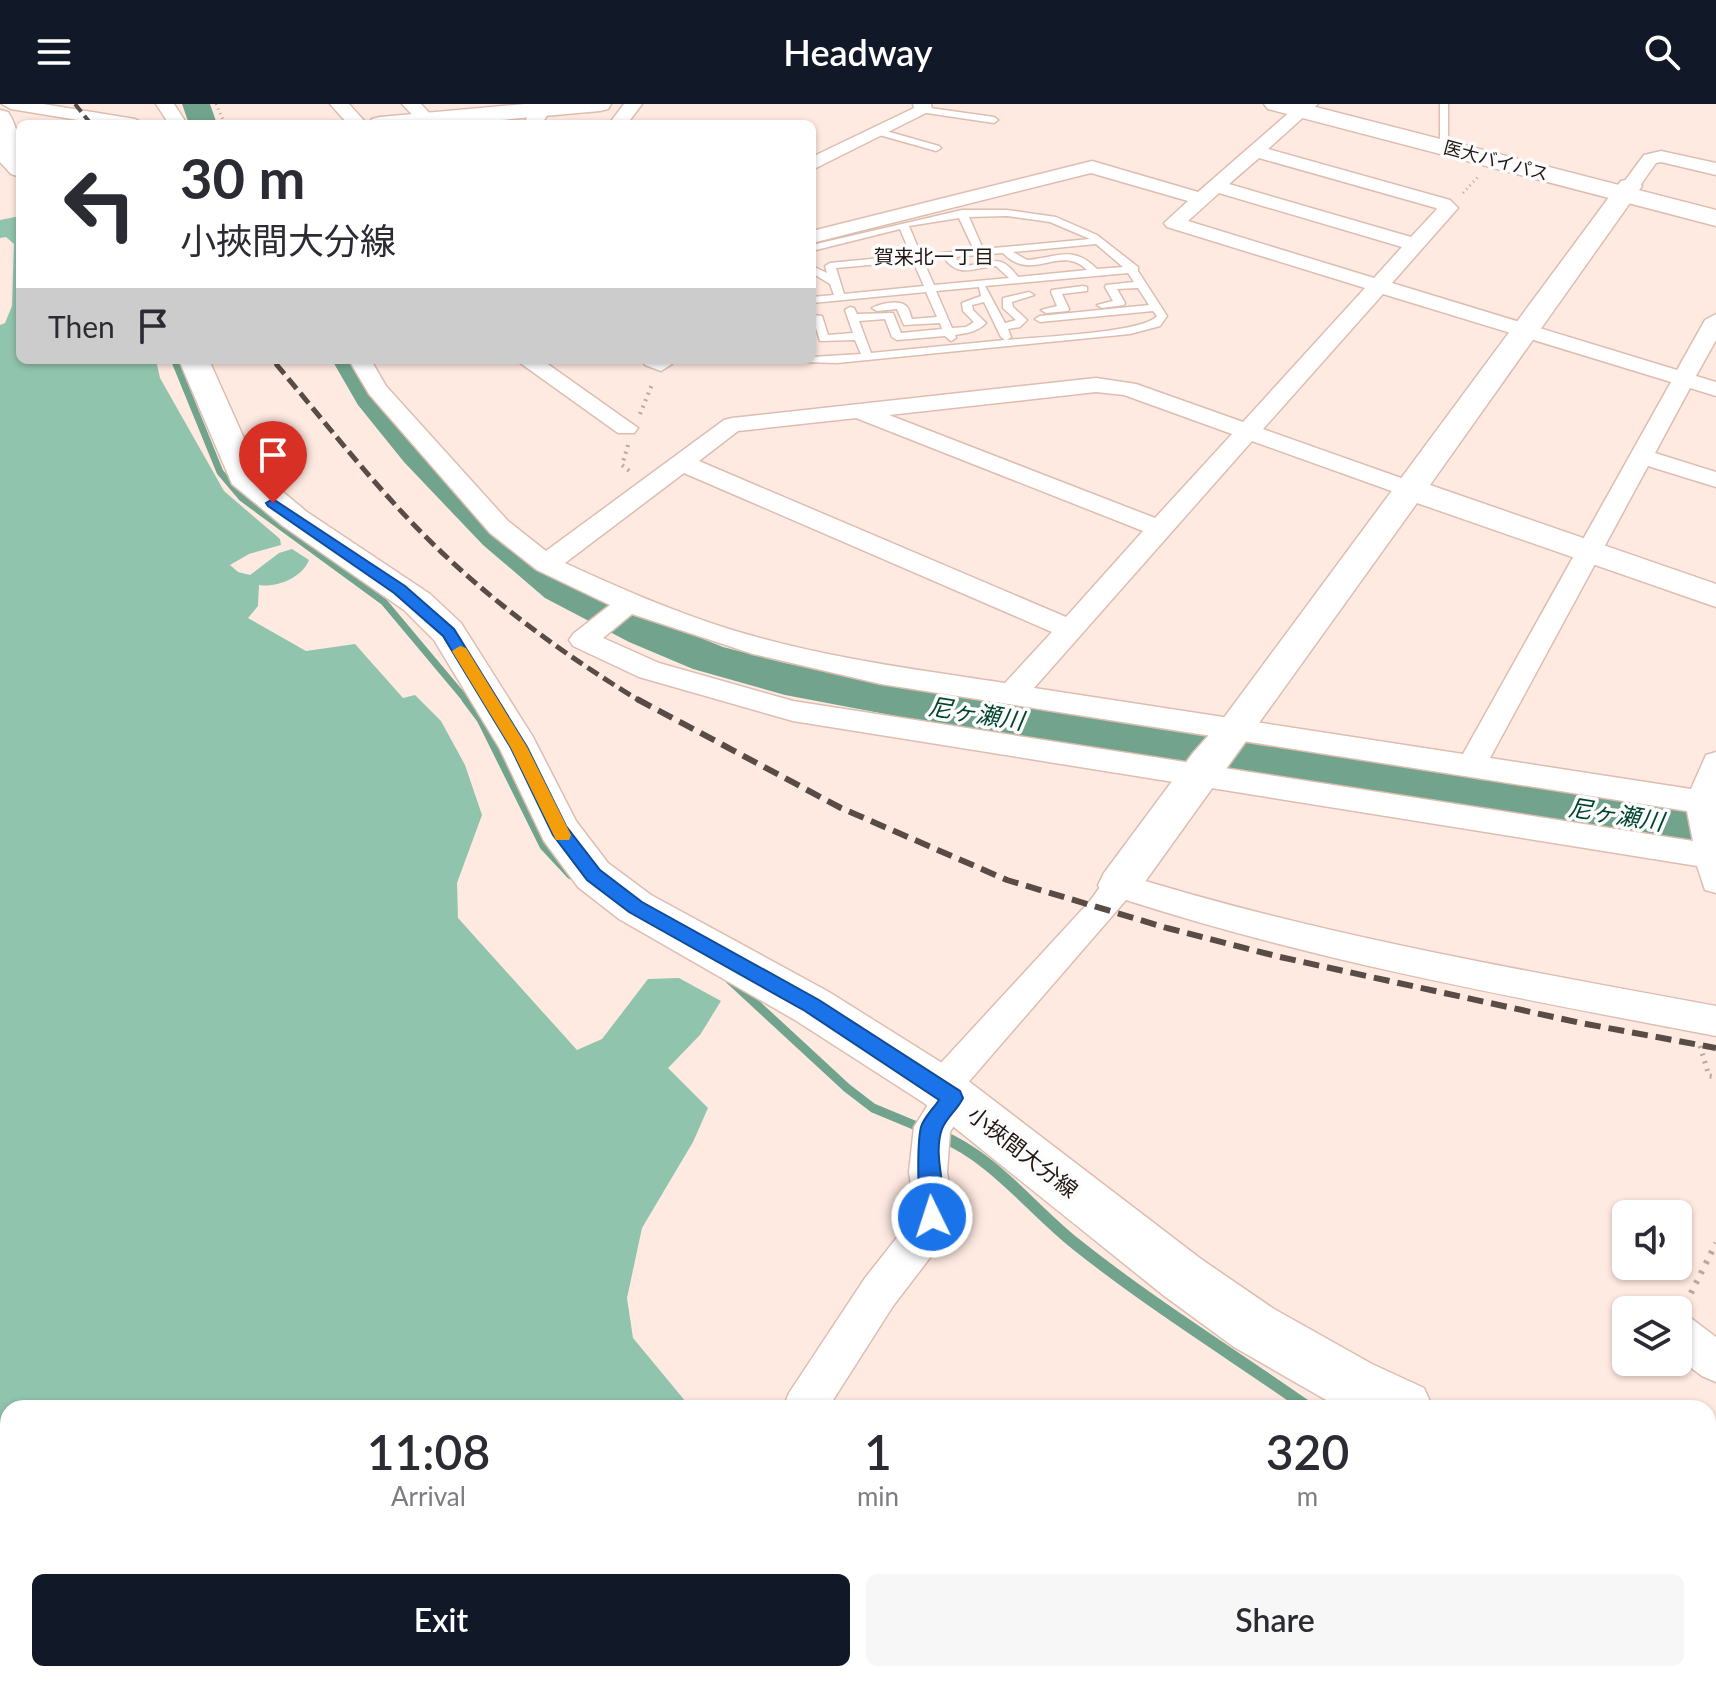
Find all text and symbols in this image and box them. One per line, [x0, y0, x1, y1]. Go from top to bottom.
icon: menu [32, 30, 76, 74]
text: Headway [783, 30, 933, 74]
icon: search [1640, 30, 1684, 74]
street label: 医大バイパス [1441, 135, 1551, 185]
text: 30 m [180, 144, 305, 211]
icon: left [48, 152, 152, 256]
text: 小挾間大分線 [180, 218, 396, 262]
district label: 賀来北一丁目 [874, 244, 994, 268]
icon: arrive [131, 304, 175, 348]
text: Then [48, 308, 115, 344]
pin [239, 421, 307, 503]
icon: arrive [251, 433, 295, 477]
water label: 尼ヶ瀬川 [927, 691, 1029, 735]
water label: 尼ヶ瀬川 [1567, 792, 1669, 836]
street label: 小挾間大分線 [963, 1100, 1084, 1203]
position arrow [890, 1175, 974, 1259]
map controls [1612, 1200, 1692, 1376]
button: sound [1612, 1200, 1692, 1280]
button: layers [1612, 1296, 1692, 1376]
text: 11:08 [367, 1423, 490, 1480]
text: 1 [864, 1423, 892, 1480]
text: 320 [1266, 1423, 1349, 1480]
text: Arrival [391, 1480, 466, 1512]
text: min [857, 1480, 899, 1512]
text: m [1297, 1480, 1318, 1512]
button: Exit [32, 1574, 850, 1666]
button: Share [866, 1574, 1684, 1666]

